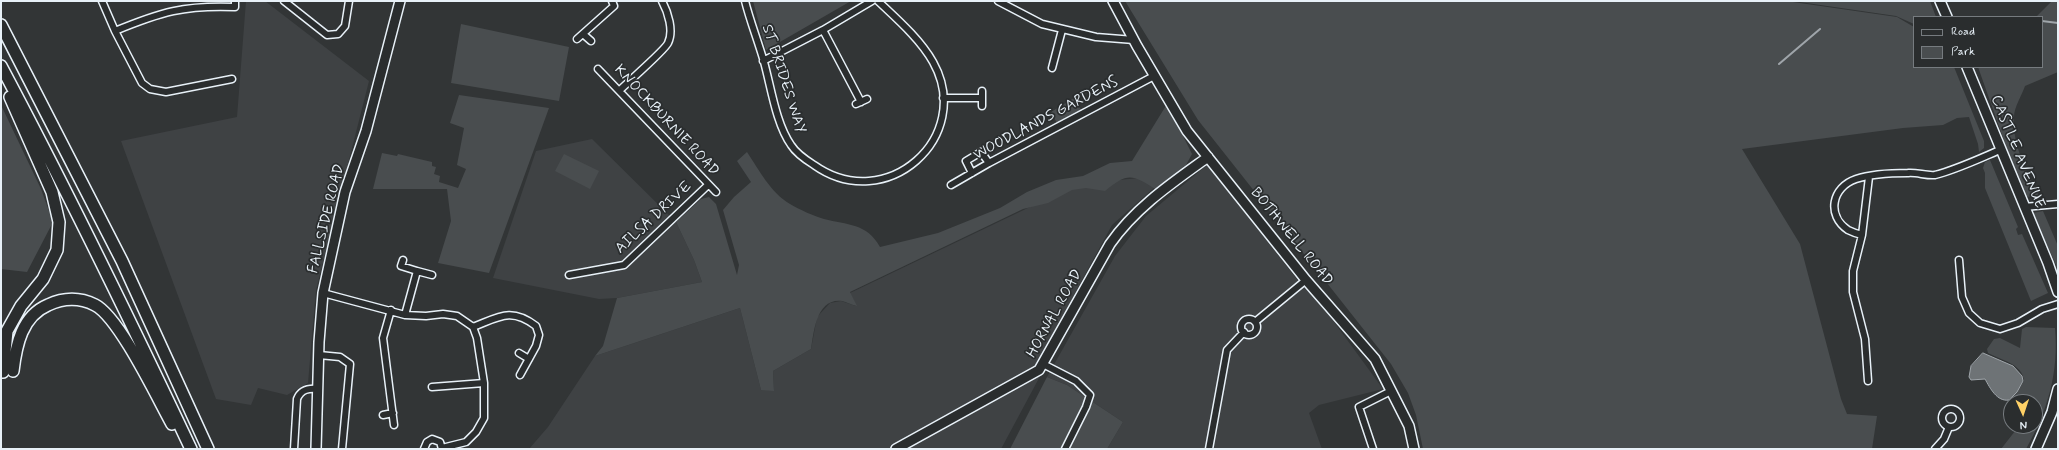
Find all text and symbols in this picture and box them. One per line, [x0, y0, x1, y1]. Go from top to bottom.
legend [1913, 16, 2043, 68]
street label: ST BRIDES WAY [757, 22, 809, 136]
text: Road [1951, 24, 1975, 40]
text: Park [1951, 44, 1975, 60]
street label: KNOCKBURNIE ROAD [610, 62, 722, 180]
street label: WOODLANDS GARDENS [970, 73, 1122, 165]
street label: CASTLE AVENUE [1986, 93, 2048, 211]
street label: FALLSIDE ROAD [305, 162, 349, 276]
street label: AILSA DRIVE [612, 178, 696, 258]
street label: BOTHWELL ROAD [1246, 184, 1336, 290]
street label: HORNAL ROAD [1023, 267, 1087, 361]
north arrow [2003, 394, 2043, 434]
text: N [2020, 418, 2028, 432]

